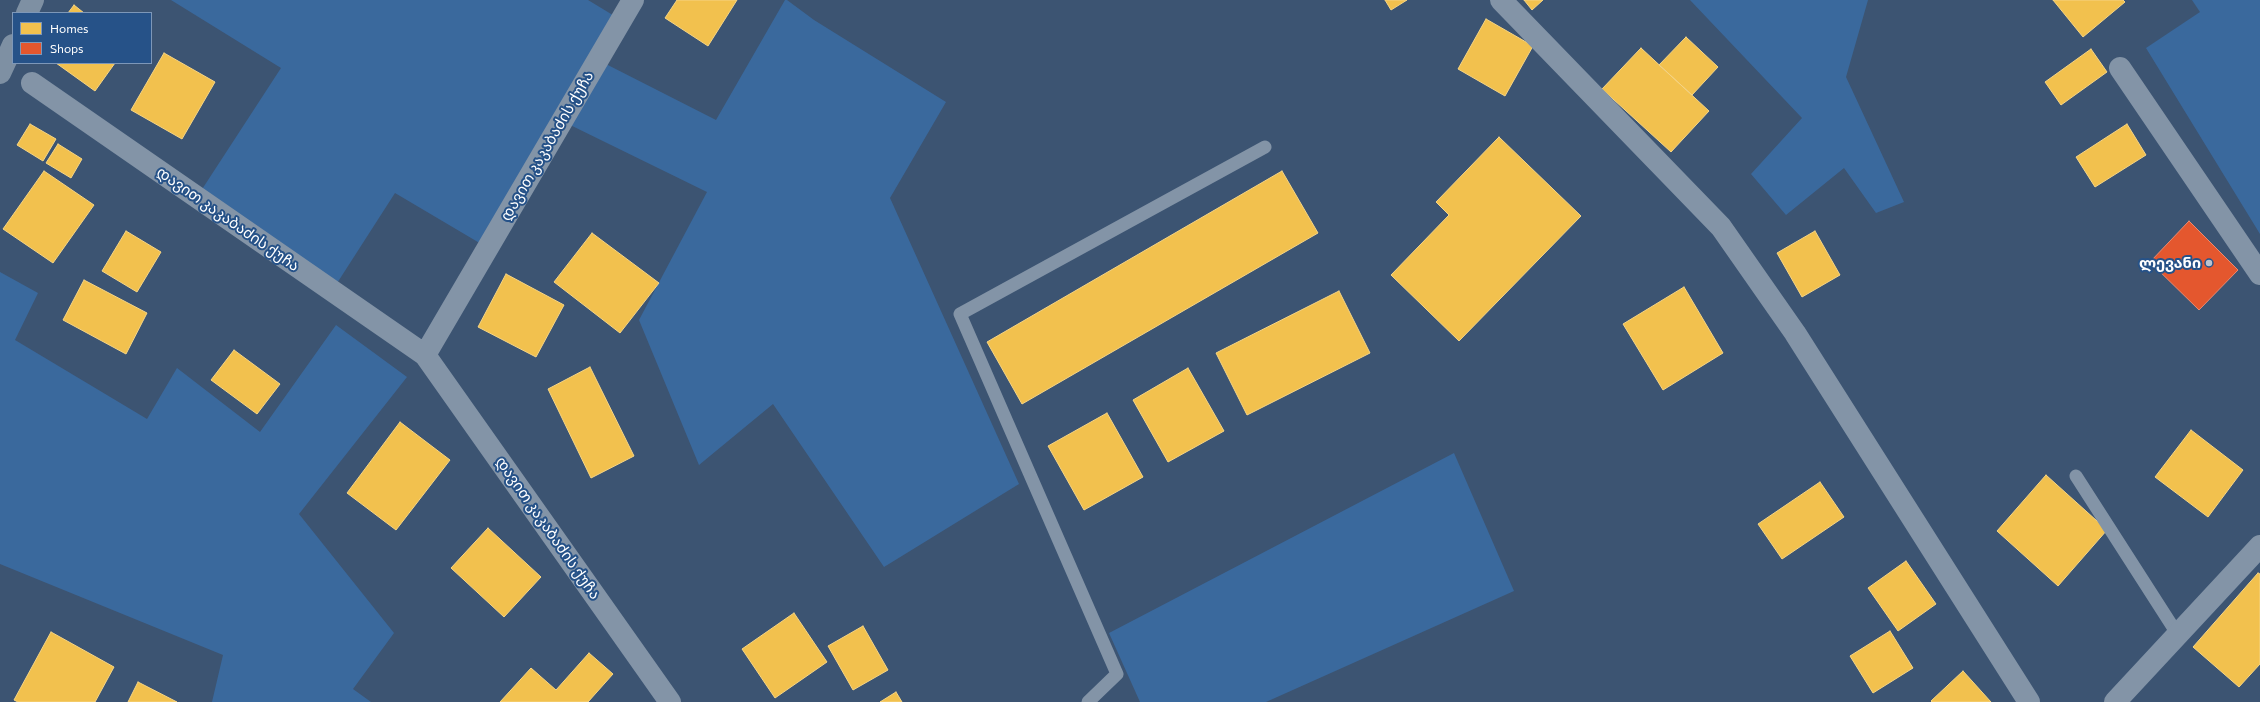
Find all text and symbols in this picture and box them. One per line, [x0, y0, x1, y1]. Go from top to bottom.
legend [12, 12, 152, 64]
text: Homes [50, 21, 88, 35]
text: Shops [50, 41, 84, 55]
street label: დავით კაკაბაძის ქუჩა [497, 68, 597, 224]
street label: დავით კაკაბაძის ქუჩა [153, 163, 303, 275]
place label: ლევანი [2139, 254, 2201, 272]
marker: ლევანი [2204, 258, 2214, 268]
street label: დავით კაკაბაძის ქუჩა [492, 453, 604, 603]

